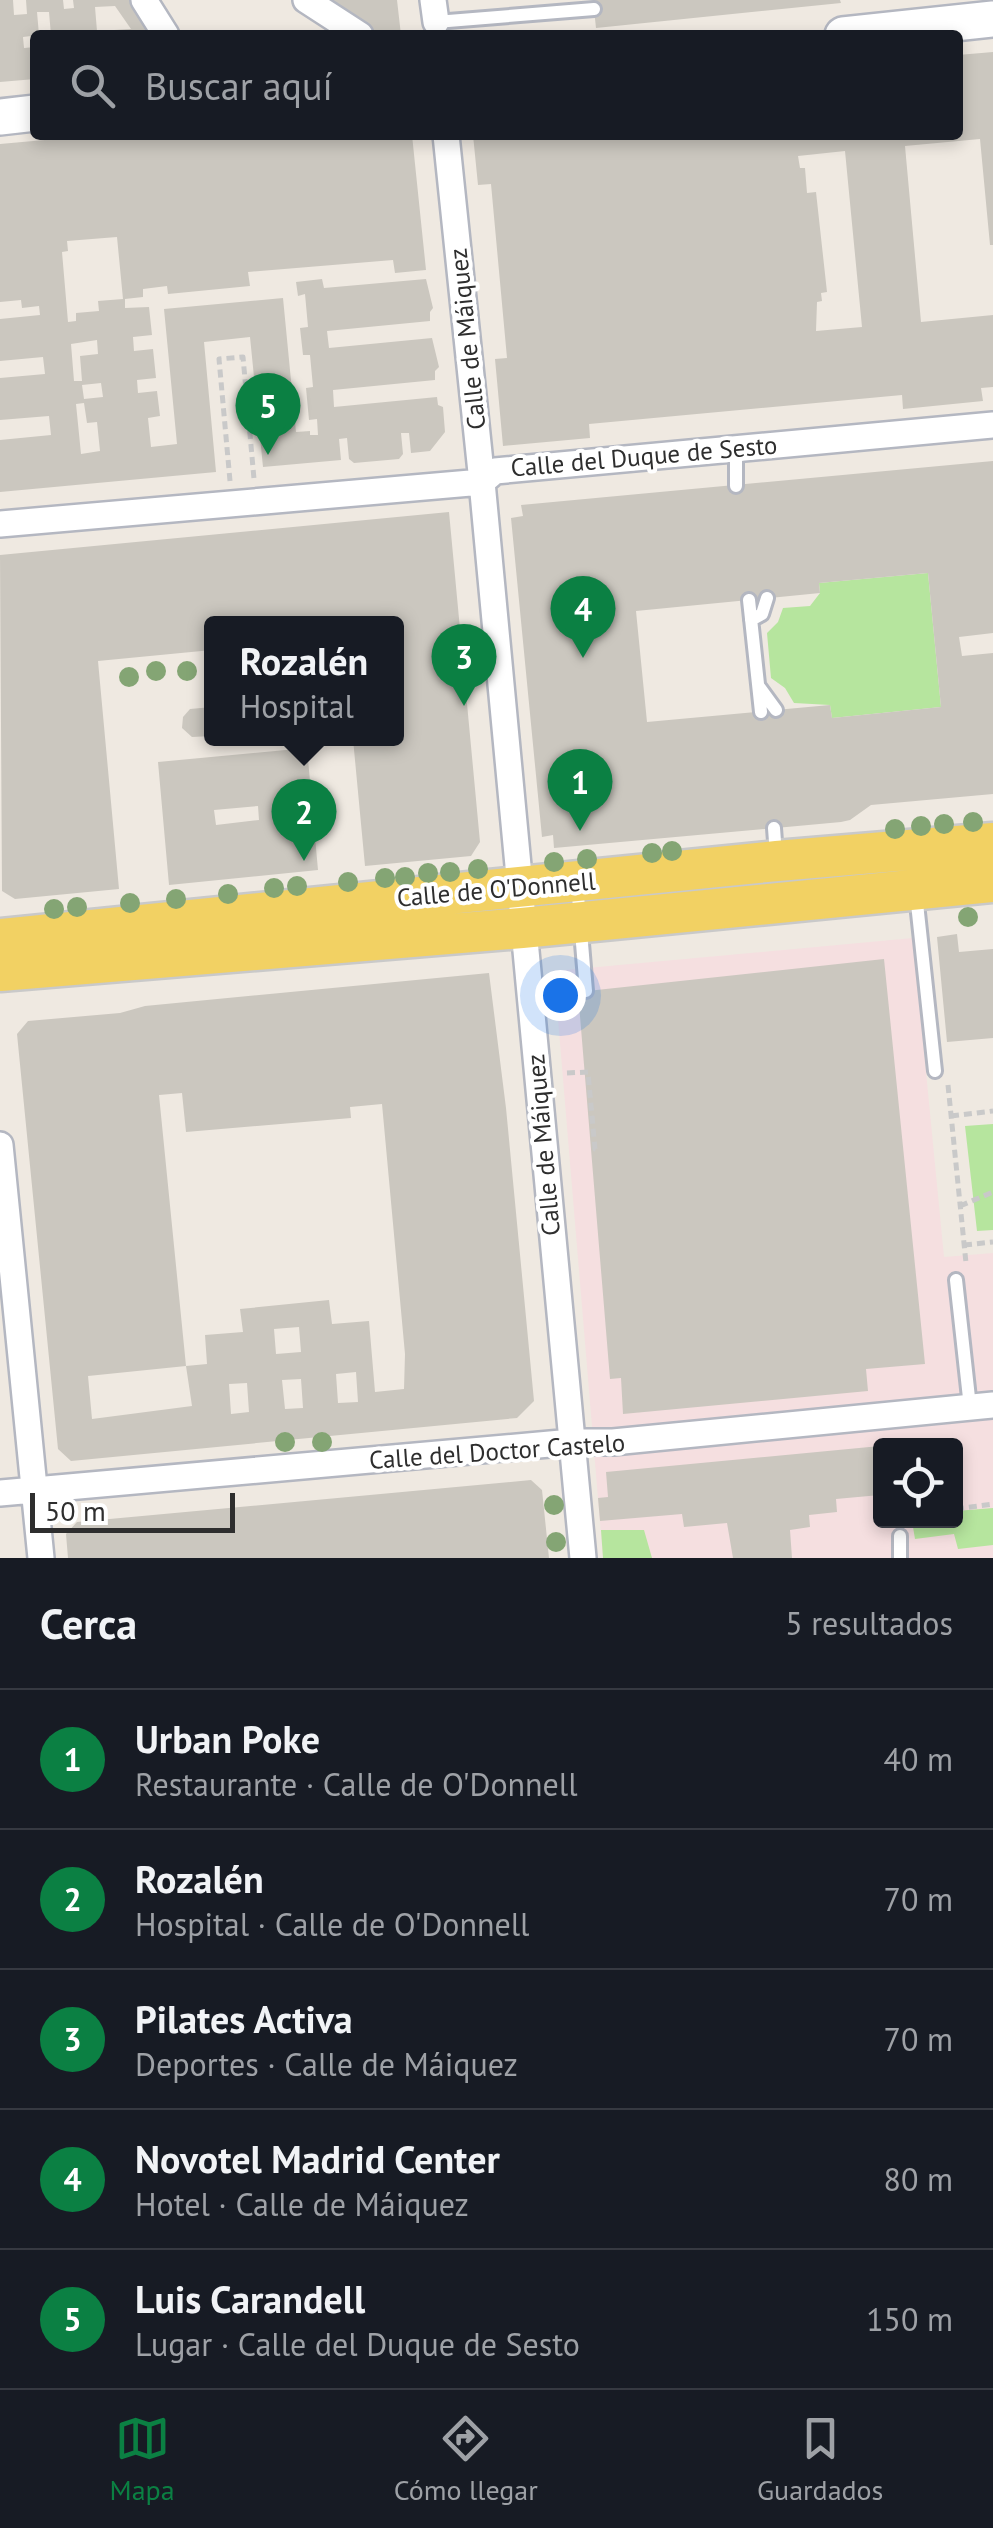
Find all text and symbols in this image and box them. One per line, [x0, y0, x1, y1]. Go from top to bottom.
search box [30, 30, 963, 140]
icon: search [65, 58, 120, 113]
text: Buscar aquí [145, 61, 333, 110]
street label: Calle de Máiquez [442, 247, 492, 431]
pin: 5 [236, 372, 300, 455]
street label: Calle del Duque de Sesto [509, 428, 779, 484]
pin: 4 [550, 576, 616, 658]
popup [204, 616, 404, 746]
pin: 3 [432, 624, 496, 706]
text: Rozalén [240, 636, 368, 685]
text: Hospital [240, 685, 354, 727]
pin: 1 [548, 748, 612, 831]
pin: 2 [272, 778, 336, 861]
street label: Calle de O'Donnell [395, 864, 597, 914]
your location [535, 970, 586, 1021]
street label: Calle de Máiquez [519, 1053, 567, 1237]
street label: Calle del Doctor Castelo [368, 1426, 626, 1476]
map controls [873, 1438, 963, 1528]
button: locate [873, 1438, 963, 1528]
scale bar [30, 1488, 235, 1532]
text: 50 m [45, 1492, 106, 1529]
text: Cerca [40, 1596, 137, 1651]
text: 5 resultados [785, 1602, 953, 1644]
text: Urban Poke [135, 1714, 320, 1763]
text: 1 [63, 1738, 82, 1780]
text: 40 m [884, 1738, 953, 1780]
text: Restaurante · Calle de O'Donnell [135, 1763, 578, 1805]
text: Rozalén [135, 1854, 264, 1903]
text: 2 [63, 1878, 82, 1920]
text: 70 m [884, 1878, 953, 1920]
text: Hospital · Calle de O'Donnell [135, 1903, 529, 1945]
text: Pilates Activa [135, 1994, 353, 2043]
text: 3 [63, 2018, 82, 2060]
text: 70 m [884, 2018, 953, 2060]
text: Deportes · Calle de Máiquez [135, 2043, 518, 2085]
text: Novotel Madrid Center [135, 2134, 500, 2183]
text: 4 [63, 2158, 82, 2200]
text: 80 m [884, 2158, 953, 2200]
text: Hotel · Calle de Máiquez [135, 2183, 469, 2225]
text: Luis Carandell [135, 2274, 365, 2323]
text: 5 [63, 2298, 82, 2340]
text: 150 m [866, 2298, 953, 2340]
text: Lugar · Calle del Duque de Sesto [135, 2323, 580, 2365]
tab: Mapa [110, 2411, 175, 2508]
tab: Cómo llegar [394, 2411, 538, 2508]
tab: Guardados [757, 2411, 883, 2508]

